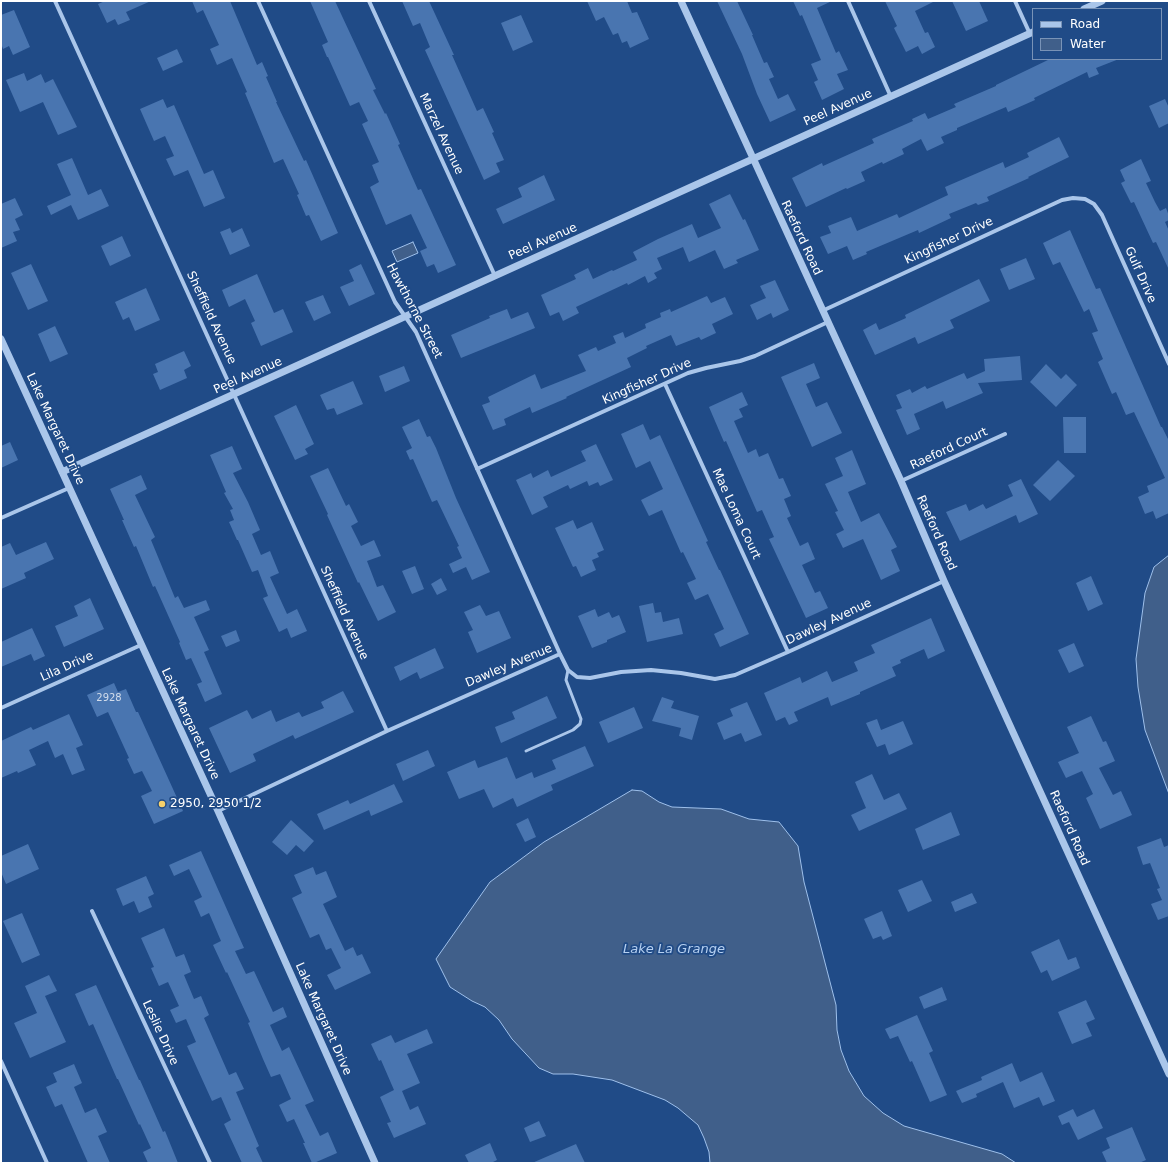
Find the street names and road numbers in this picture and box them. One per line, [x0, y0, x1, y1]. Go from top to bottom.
street label: Peel Avenue [802, 87, 874, 129]
street label: Marzel Avenue [416, 91, 466, 177]
street label: Raeford Road [777, 198, 825, 278]
street label: Kingfisher Drive [902, 214, 996, 268]
street label: Peel Avenue [507, 221, 579, 263]
street label: Gulf Drive [1121, 245, 1159, 305]
street label: Hawthorne Street [383, 261, 445, 361]
street label: Sheffield Avenue [183, 269, 239, 367]
street label: Peel Avenue [212, 355, 284, 397]
street label: Kingfisher Drive [600, 356, 694, 408]
street label: Lake Margaret Drive [23, 371, 87, 487]
street label: Raeford Court [908, 425, 990, 473]
street label: Mae Loma Court [709, 466, 763, 562]
street label: Raeford Road [913, 493, 959, 573]
street label: Sheffield Avenue [317, 564, 371, 662]
street label: Dawley Avenue [784, 596, 874, 648]
street label: Dawley Avenue [464, 641, 554, 691]
street label: Lila Drive [38, 649, 96, 685]
street label: Lake Margaret Drive [158, 666, 222, 782]
street label: Raeford Road [1046, 788, 1092, 868]
street label: Lake Margaret Drive [292, 960, 354, 1078]
street label: Leslie Drive [139, 998, 181, 1068]

